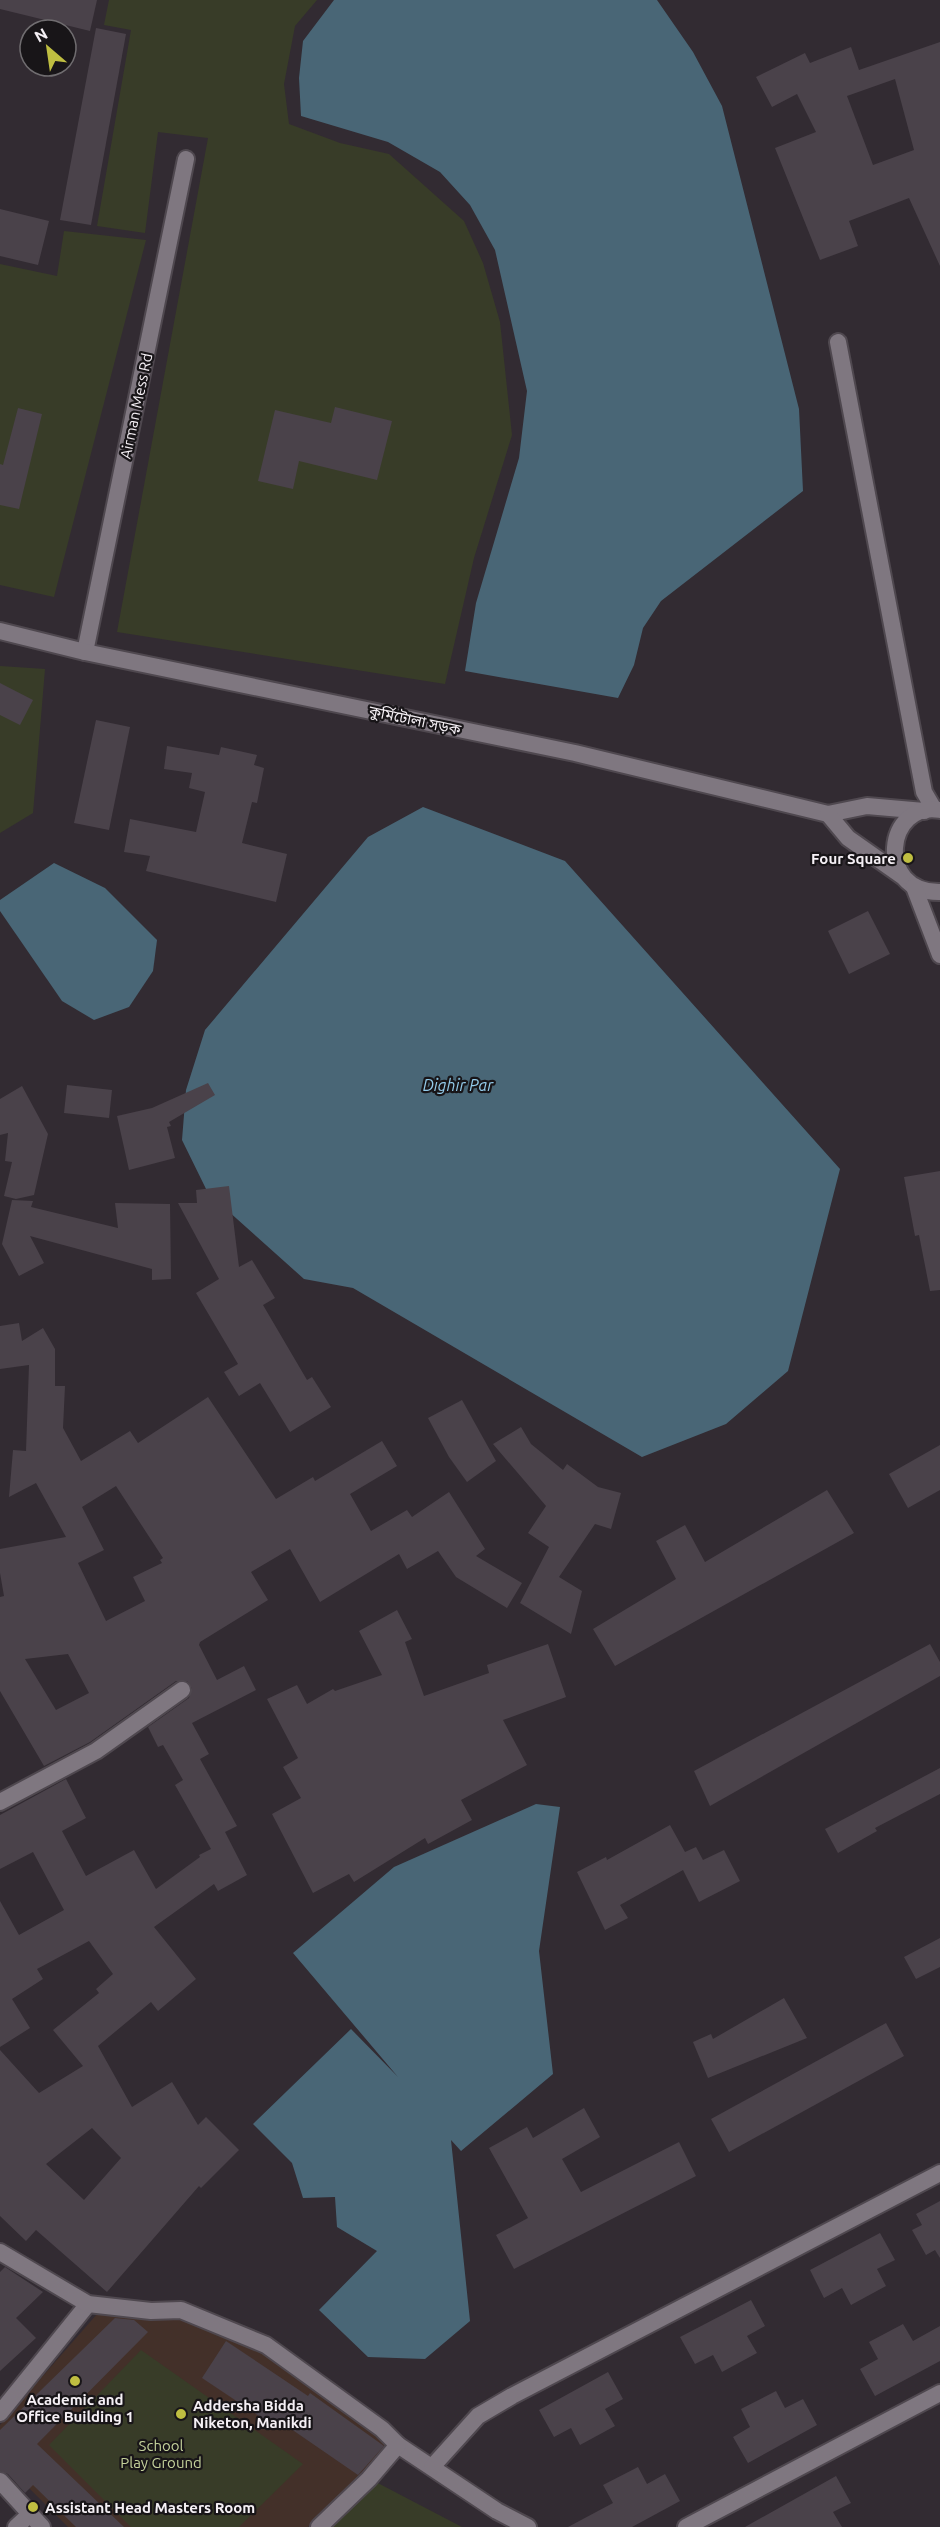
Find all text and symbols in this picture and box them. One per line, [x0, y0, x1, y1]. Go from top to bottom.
north arrow [18, 18, 78, 78]
text: N [31, 24, 50, 46]
street label: Airman Mess Rd [116, 352, 156, 460]
street label: কুর্মিটোলা সড়ক [366, 702, 463, 739]
place label: Four Square [811, 850, 896, 867]
marker: Four Square [901, 851, 915, 865]
water label: Dighir Par [423, 1076, 494, 1094]
marker: Academic and Office Building 1 [68, 2374, 82, 2388]
place label: Academic and Office Building 1 [16, 2391, 134, 2425]
place label: Addersha Bidda Niketon, Manikdi [193, 2397, 312, 2431]
marker: Addersha Bidda Niketon, Manikdi [174, 2407, 188, 2421]
park label: School Play Ground [120, 2437, 202, 2471]
place label: Assistant Head Masters Room [45, 2499, 255, 2516]
marker: Assistant Head Masters Room [26, 2500, 40, 2514]

